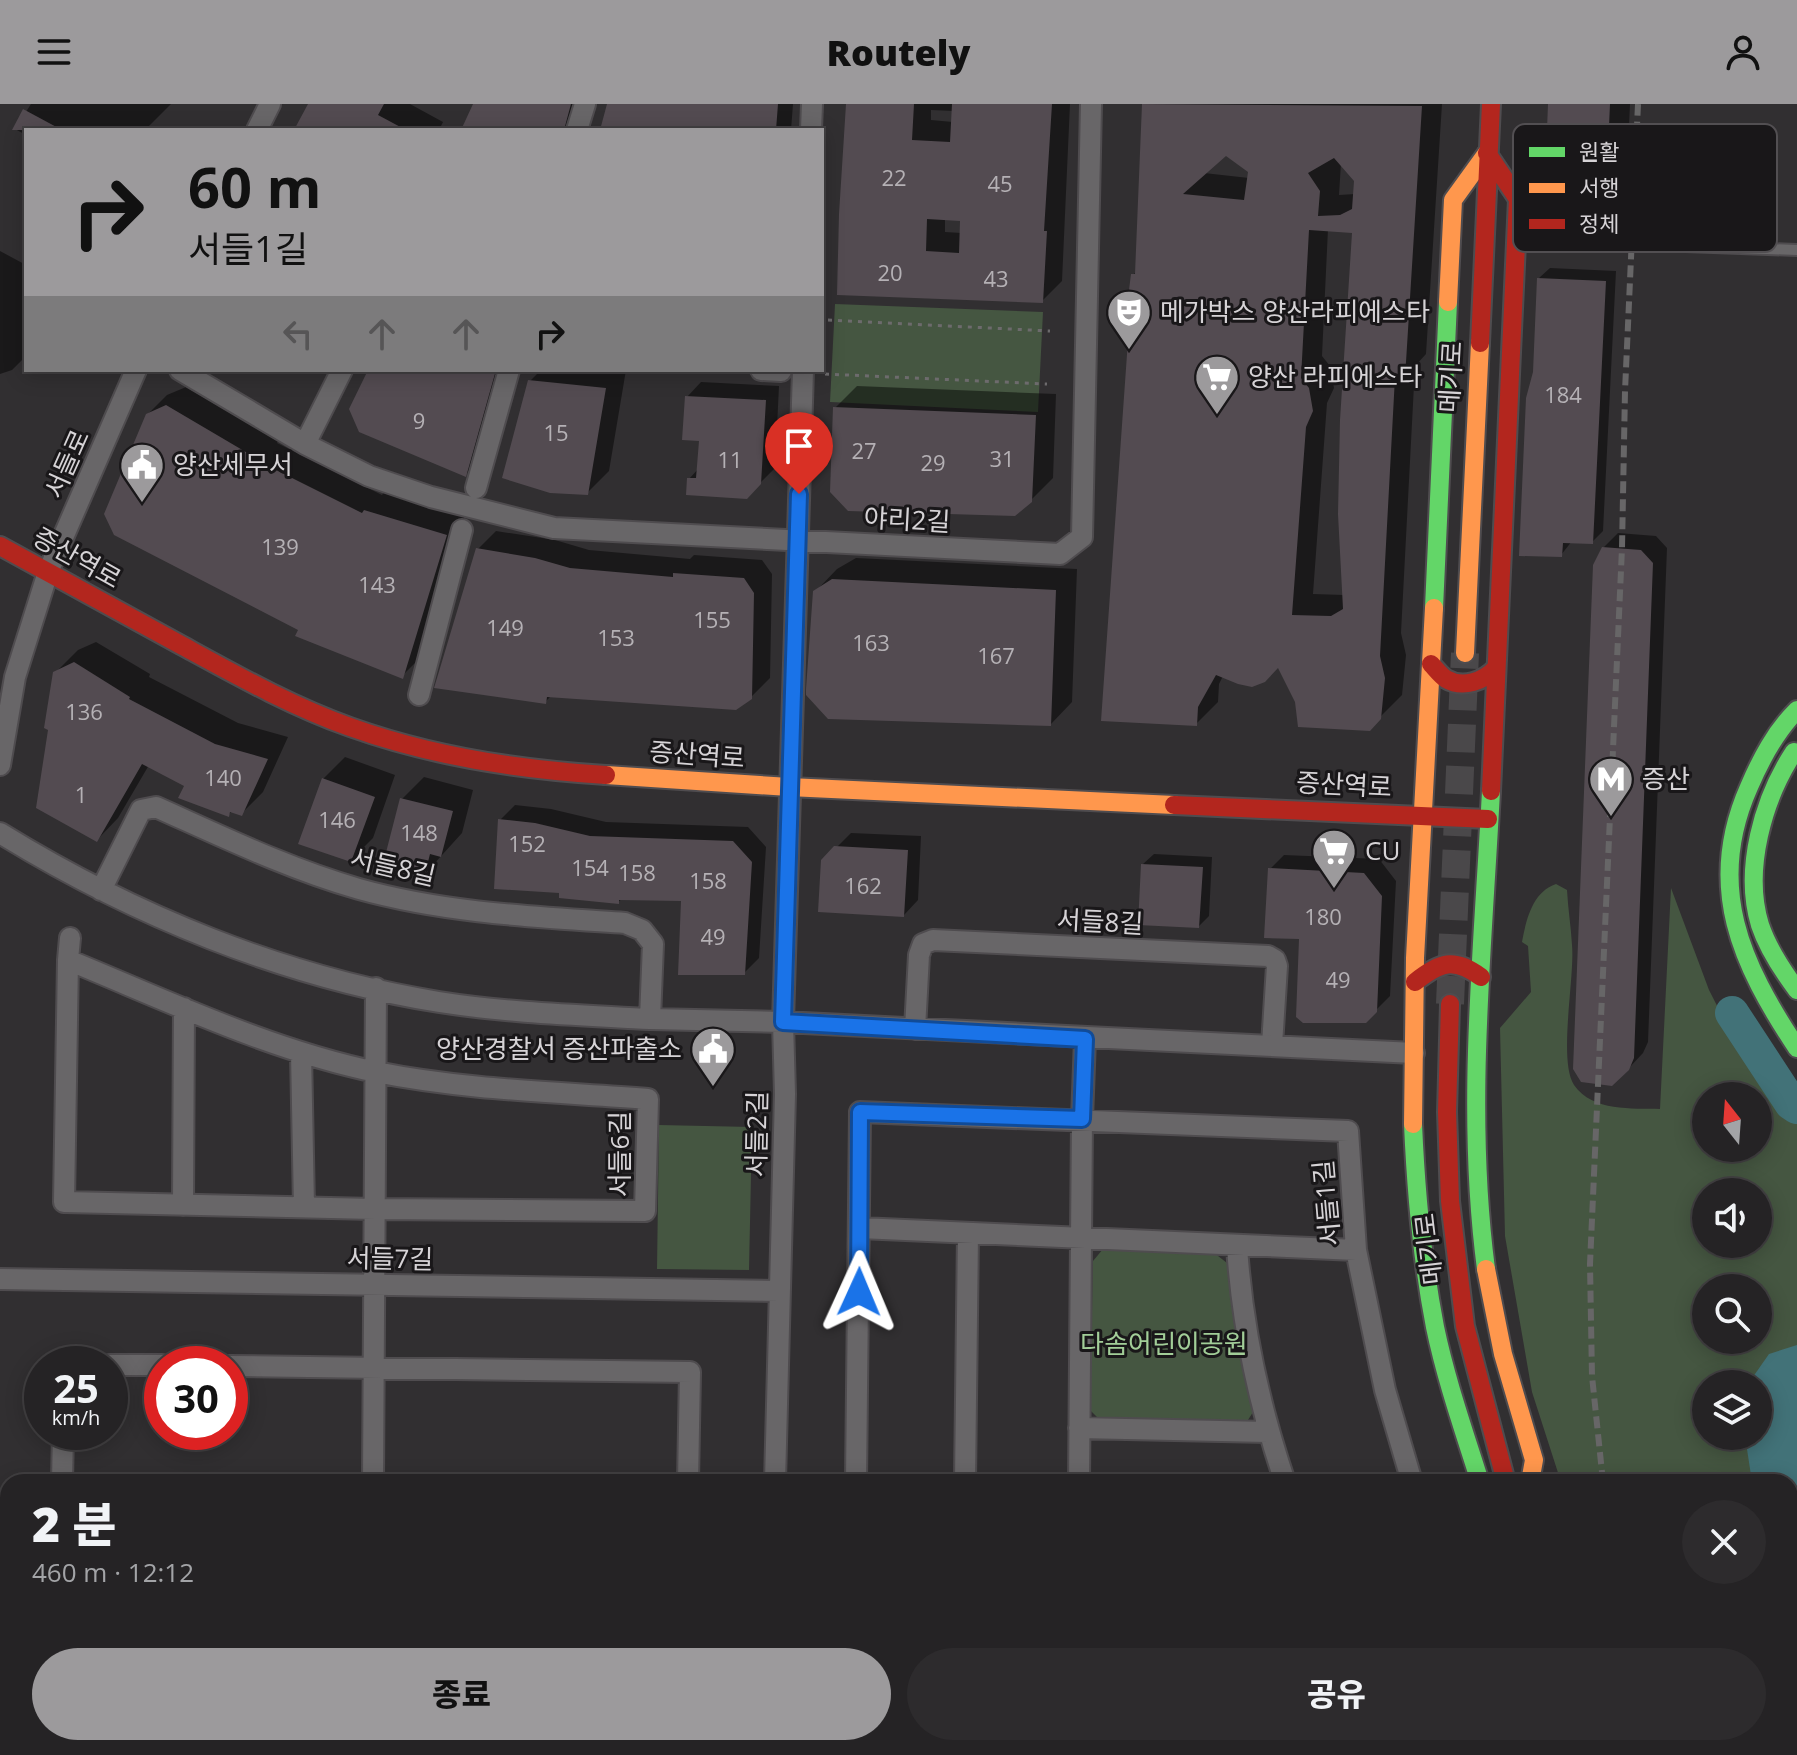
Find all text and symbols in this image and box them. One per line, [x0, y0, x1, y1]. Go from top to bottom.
text: Routely [827, 28, 970, 77]
icon: menu [32, 30, 76, 74]
icon: person [1721, 30, 1765, 74]
legend [1513, 124, 1777, 252]
text: 원활 [1579, 136, 1619, 166]
text: 60 m [188, 148, 322, 224]
icon: right [56, 160, 160, 264]
house number: 22 [881, 162, 907, 192]
house number: 45 [987, 168, 1013, 198]
text: 서행 [1579, 172, 1619, 202]
text: 정체 [1579, 208, 1619, 238]
text: 서들1길 [188, 224, 308, 273]
house number: 20 [877, 257, 903, 287]
house number: 43 [983, 263, 1009, 293]
theatre icon: 메가박스 양산라피에스타 [1105, 288, 1153, 351]
place label: 메가박스 양산라피에스타 [1160, 293, 1430, 329]
icon: left [276, 312, 320, 356]
icon: ahead [360, 312, 404, 356]
icon: ahead [444, 312, 488, 356]
icon: right [528, 312, 572, 356]
street label: 메기로 [1430, 340, 1470, 414]
supermarket icon: 양산 라피에스타 [1193, 353, 1241, 416]
place label: 양산 라피에스타 [1248, 358, 1422, 394]
house number: 184 [1544, 379, 1582, 409]
house number: 9 [413, 405, 425, 435]
pin [765, 412, 833, 494]
house number: 15 [543, 417, 569, 447]
street label: 서들로 [35, 423, 97, 504]
icon: arrive [777, 424, 821, 468]
house number: 27 [851, 435, 877, 465]
public building icon: 양산세무서 [118, 441, 166, 504]
house number: 31 [989, 443, 1015, 473]
house number: 11 [717, 444, 743, 474]
place label: 양산세무서 [173, 446, 293, 482]
house number: 29 [920, 447, 946, 477]
street label: 야리2길 [863, 499, 951, 539]
street label: 증산역로 [27, 518, 128, 596]
house number: 139 [261, 531, 299, 561]
house number: 143 [358, 569, 396, 599]
house number: 155 [693, 604, 731, 634]
house number: 149 [486, 612, 524, 642]
house number: 153 [597, 622, 635, 652]
house number: 163 [852, 627, 890, 657]
house number: 167 [977, 640, 1015, 670]
house number: 136 [65, 696, 103, 726]
street label: 증산역로 [648, 733, 746, 775]
metro station icon: 증산 [1587, 755, 1635, 818]
place label: 증산 [1642, 760, 1690, 796]
house number: 140 [204, 762, 242, 792]
street label: 증산역로 [1295, 764, 1393, 804]
house number: 1 [75, 779, 87, 809]
house number: 146 [318, 804, 356, 834]
house number: 148 [400, 817, 438, 847]
supermarket icon: CU [1310, 827, 1358, 890]
house number: 152 [508, 828, 546, 858]
place label: CU [1365, 832, 1400, 868]
street label: 서들8길 [347, 839, 439, 893]
house number: 154 [571, 852, 609, 882]
house number: 158 [618, 857, 656, 887]
house number: 158 [689, 865, 727, 895]
house number: 162 [844, 870, 882, 900]
street label: 서들8길 [1056, 901, 1144, 941]
house number: 180 [1304, 901, 1342, 931]
house number: 49 [700, 921, 726, 951]
house number: 49 [1325, 964, 1351, 994]
public building icon: 양산경찰서 증산파출소 [689, 1025, 737, 1088]
place label: 양산경찰서 증산파출소 [436, 1030, 682, 1066]
north arrow [1692, 1082, 1772, 1162]
map controls [1692, 1082, 1772, 1450]
street label: 서들2길 [737, 1090, 775, 1178]
street label: 서들6길 [601, 1111, 637, 1197]
street label: 서들1길 [1304, 1158, 1348, 1248]
button: sound [1692, 1178, 1772, 1258]
street label: 메기로 [1406, 1211, 1450, 1287]
street label: 서들7길 [346, 1239, 434, 1277]
position arrow [817, 1250, 901, 1334]
button: search [1692, 1274, 1772, 1354]
park label: 다솜어린이공원 [1080, 1325, 1248, 1361]
speed limit sign: 30 [144, 1346, 248, 1450]
text: 25 [53, 1360, 99, 1415]
button: layers [1692, 1370, 1772, 1450]
text: km/h [52, 1404, 100, 1431]
text: 2 분 [32, 1491, 117, 1556]
button: close [1682, 1500, 1766, 1584]
text: 460 m · 12:12 [32, 1554, 194, 1590]
button: 종료 [32, 1648, 891, 1740]
button: 공유 [907, 1648, 1766, 1740]

